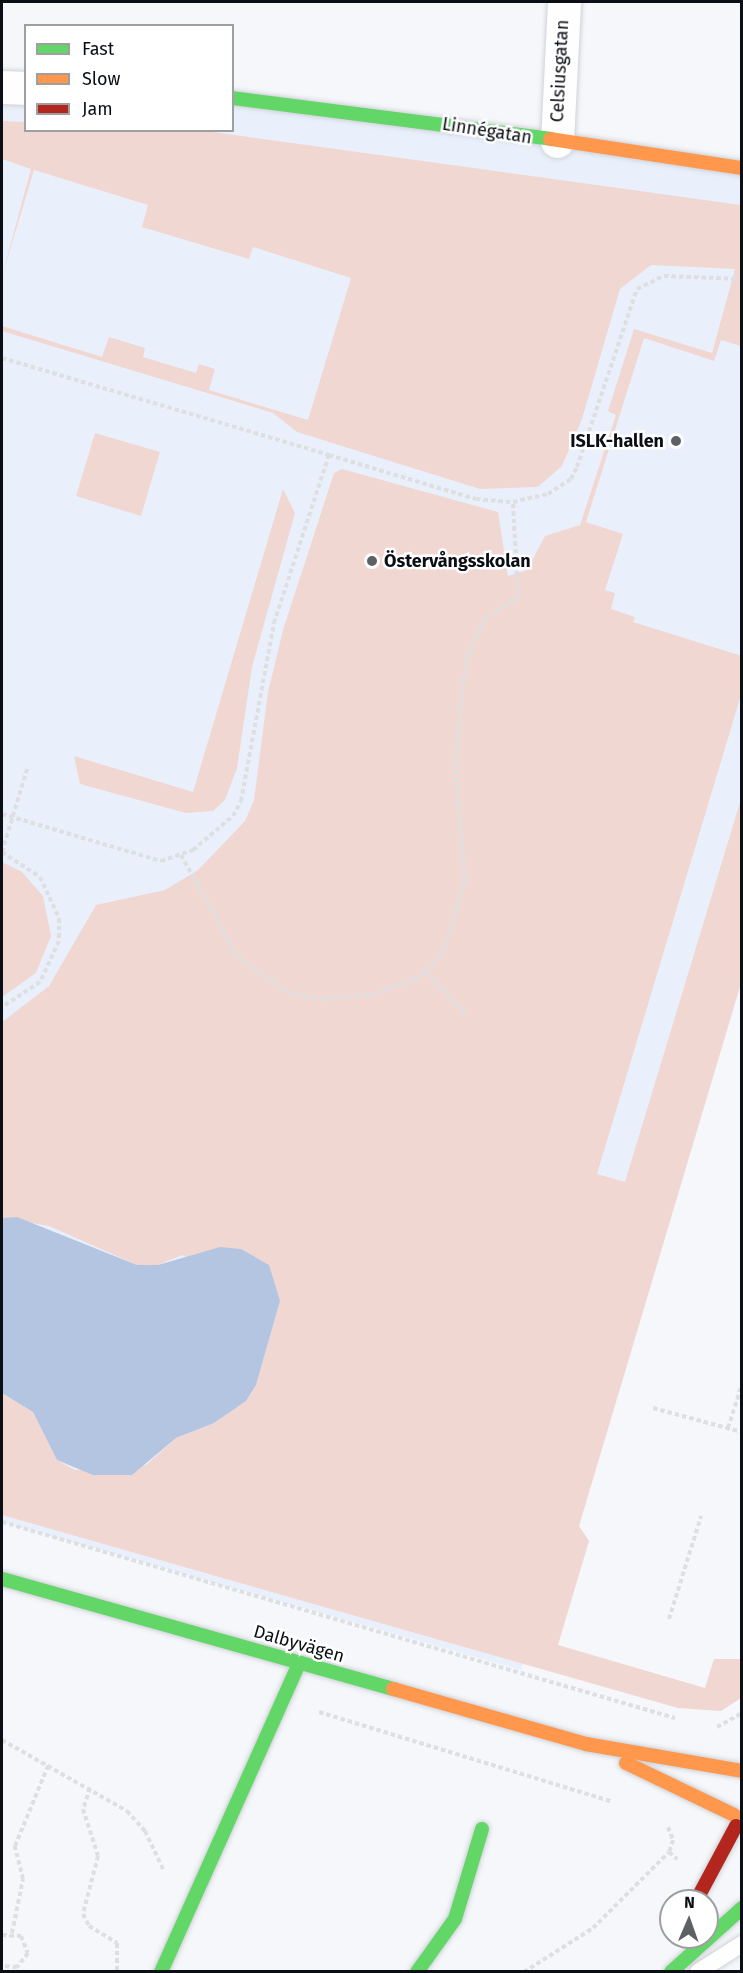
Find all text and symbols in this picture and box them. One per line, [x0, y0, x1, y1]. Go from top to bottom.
street label: Celsiusgatan [547, 19, 573, 123]
legend [24, 24, 234, 132]
text: Fast [82, 38, 114, 60]
text: Slow [82, 68, 120, 90]
text: Jam [82, 98, 113, 120]
street label: Linnégatan [441, 113, 533, 149]
place label: ISLK-hallen [570, 430, 664, 452]
marker: ISLK-hallen [669, 434, 683, 448]
place label: Östervångsskolan [384, 550, 531, 572]
marker: Östervångsskolan [365, 554, 379, 568]
street label: Dalbyvägen [251, 1621, 347, 1667]
north arrow [659, 1889, 719, 1949]
text: N [684, 1893, 695, 1912]

